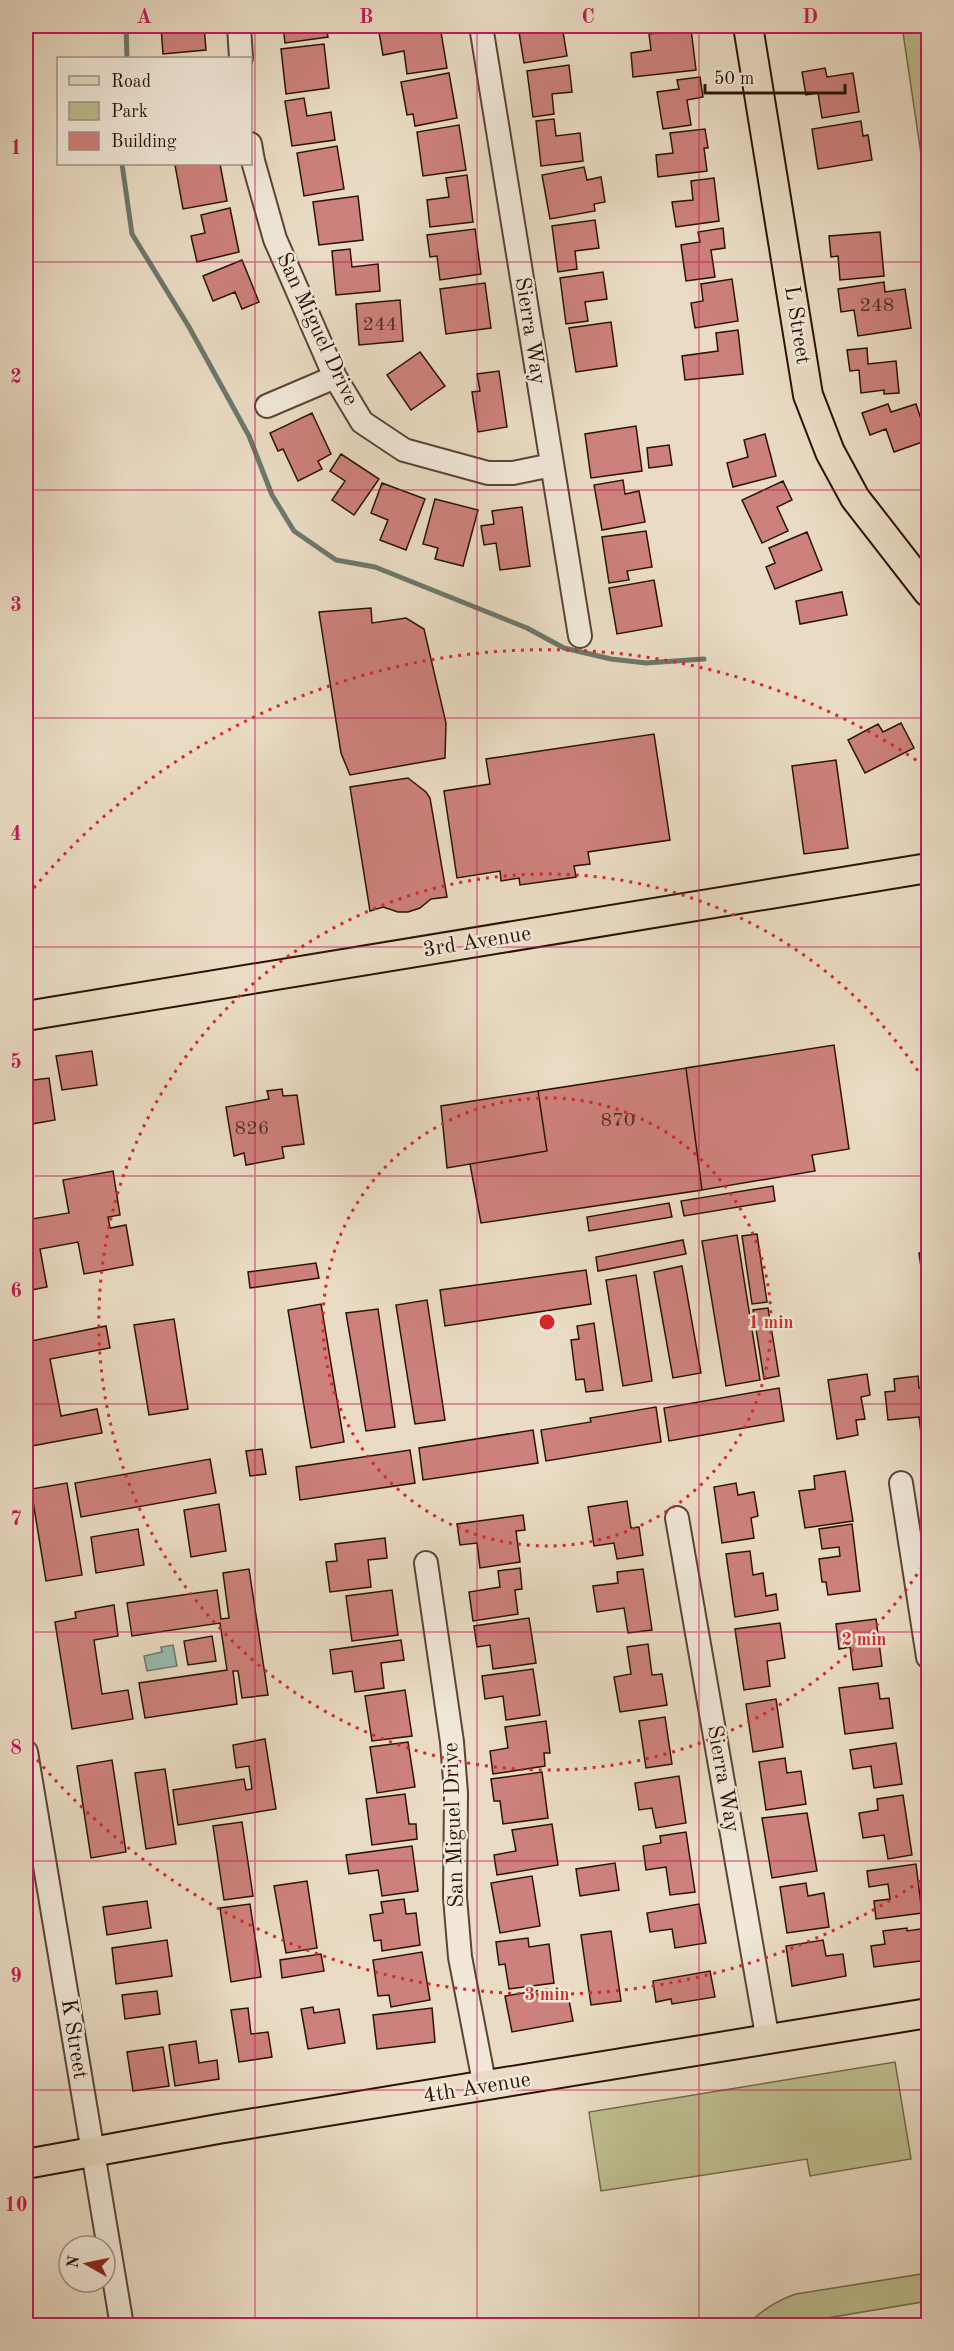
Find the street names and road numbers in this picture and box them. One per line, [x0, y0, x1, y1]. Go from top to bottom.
street label: San Miguel Drive [272, 249, 362, 409]
street label: Sierra Way [511, 276, 549, 387]
street label: L Street [780, 284, 814, 366]
street label: 3rd Avenue [421, 923, 533, 961]
street label: Sierra Way [703, 1724, 743, 1835]
street label: San Miguel Drive [440, 1742, 468, 1908]
street label: K Street [57, 1997, 91, 2081]
street label: 4th Avenue [422, 2069, 532, 2107]

